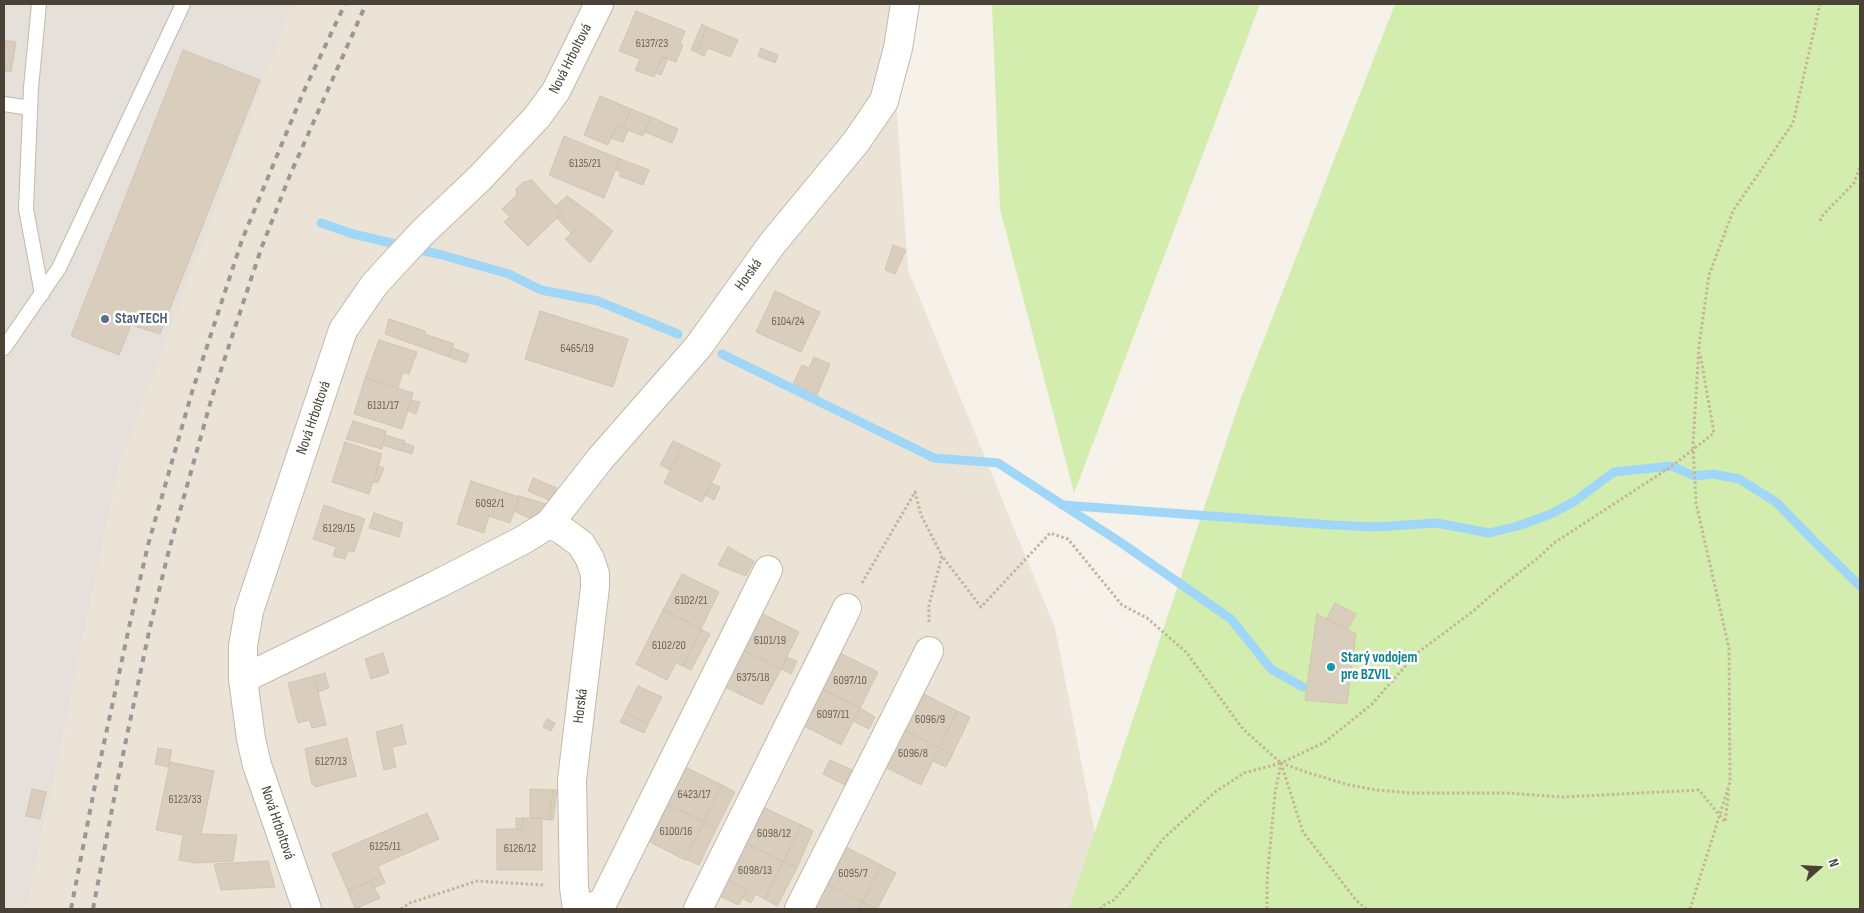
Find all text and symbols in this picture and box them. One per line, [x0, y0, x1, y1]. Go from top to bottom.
street label: Nová Hrboltová [546, 21, 596, 97]
house number: 6137/23 [636, 37, 668, 51]
house number: 6135/21 [569, 157, 601, 171]
street label: Horská [731, 256, 767, 294]
place label: StavTECH [115, 310, 168, 328]
marker: StavTECH [99, 313, 111, 325]
house number: 6104/24 [771, 315, 805, 329]
house number: 6465/19 [560, 342, 594, 356]
street label: Nová Hrboltová [293, 379, 335, 457]
house number: 6131/17 [367, 399, 399, 413]
house number: 6092/1 [476, 497, 504, 511]
house number: 6129/15 [323, 522, 355, 536]
house number: 6102/21 [675, 594, 707, 608]
house number: 6101/19 [754, 634, 786, 648]
house number: 6102/20 [652, 639, 686, 653]
place label: Starý vodojem pre BZVIL [1341, 649, 1417, 684]
marker: Starý vodojem pre BZVIL [1325, 661, 1337, 673]
house number: 6375/18 [737, 671, 769, 685]
house number: 6097/10 [833, 674, 867, 688]
street label: Horská [570, 688, 592, 724]
house number: 6097/11 [817, 708, 849, 722]
house number: 6096/9 [915, 713, 945, 727]
house number: 6096/8 [898, 747, 928, 761]
house number: 6127/13 [315, 755, 347, 769]
street label: Nová Hrboltová [256, 784, 298, 862]
house number: 6423/17 [678, 788, 710, 802]
house number: 6123/33 [168, 793, 202, 807]
house number: 6100/16 [659, 825, 693, 839]
house number: 6098/12 [757, 827, 791, 841]
house number: 6125/11 [369, 840, 401, 854]
house number: 6126/12 [504, 842, 536, 856]
north arrow [1794, 843, 1844, 893]
text: N [1824, 857, 1843, 869]
house number: 6098/13 [738, 864, 772, 878]
house number: 6095/7 [838, 867, 868, 881]

